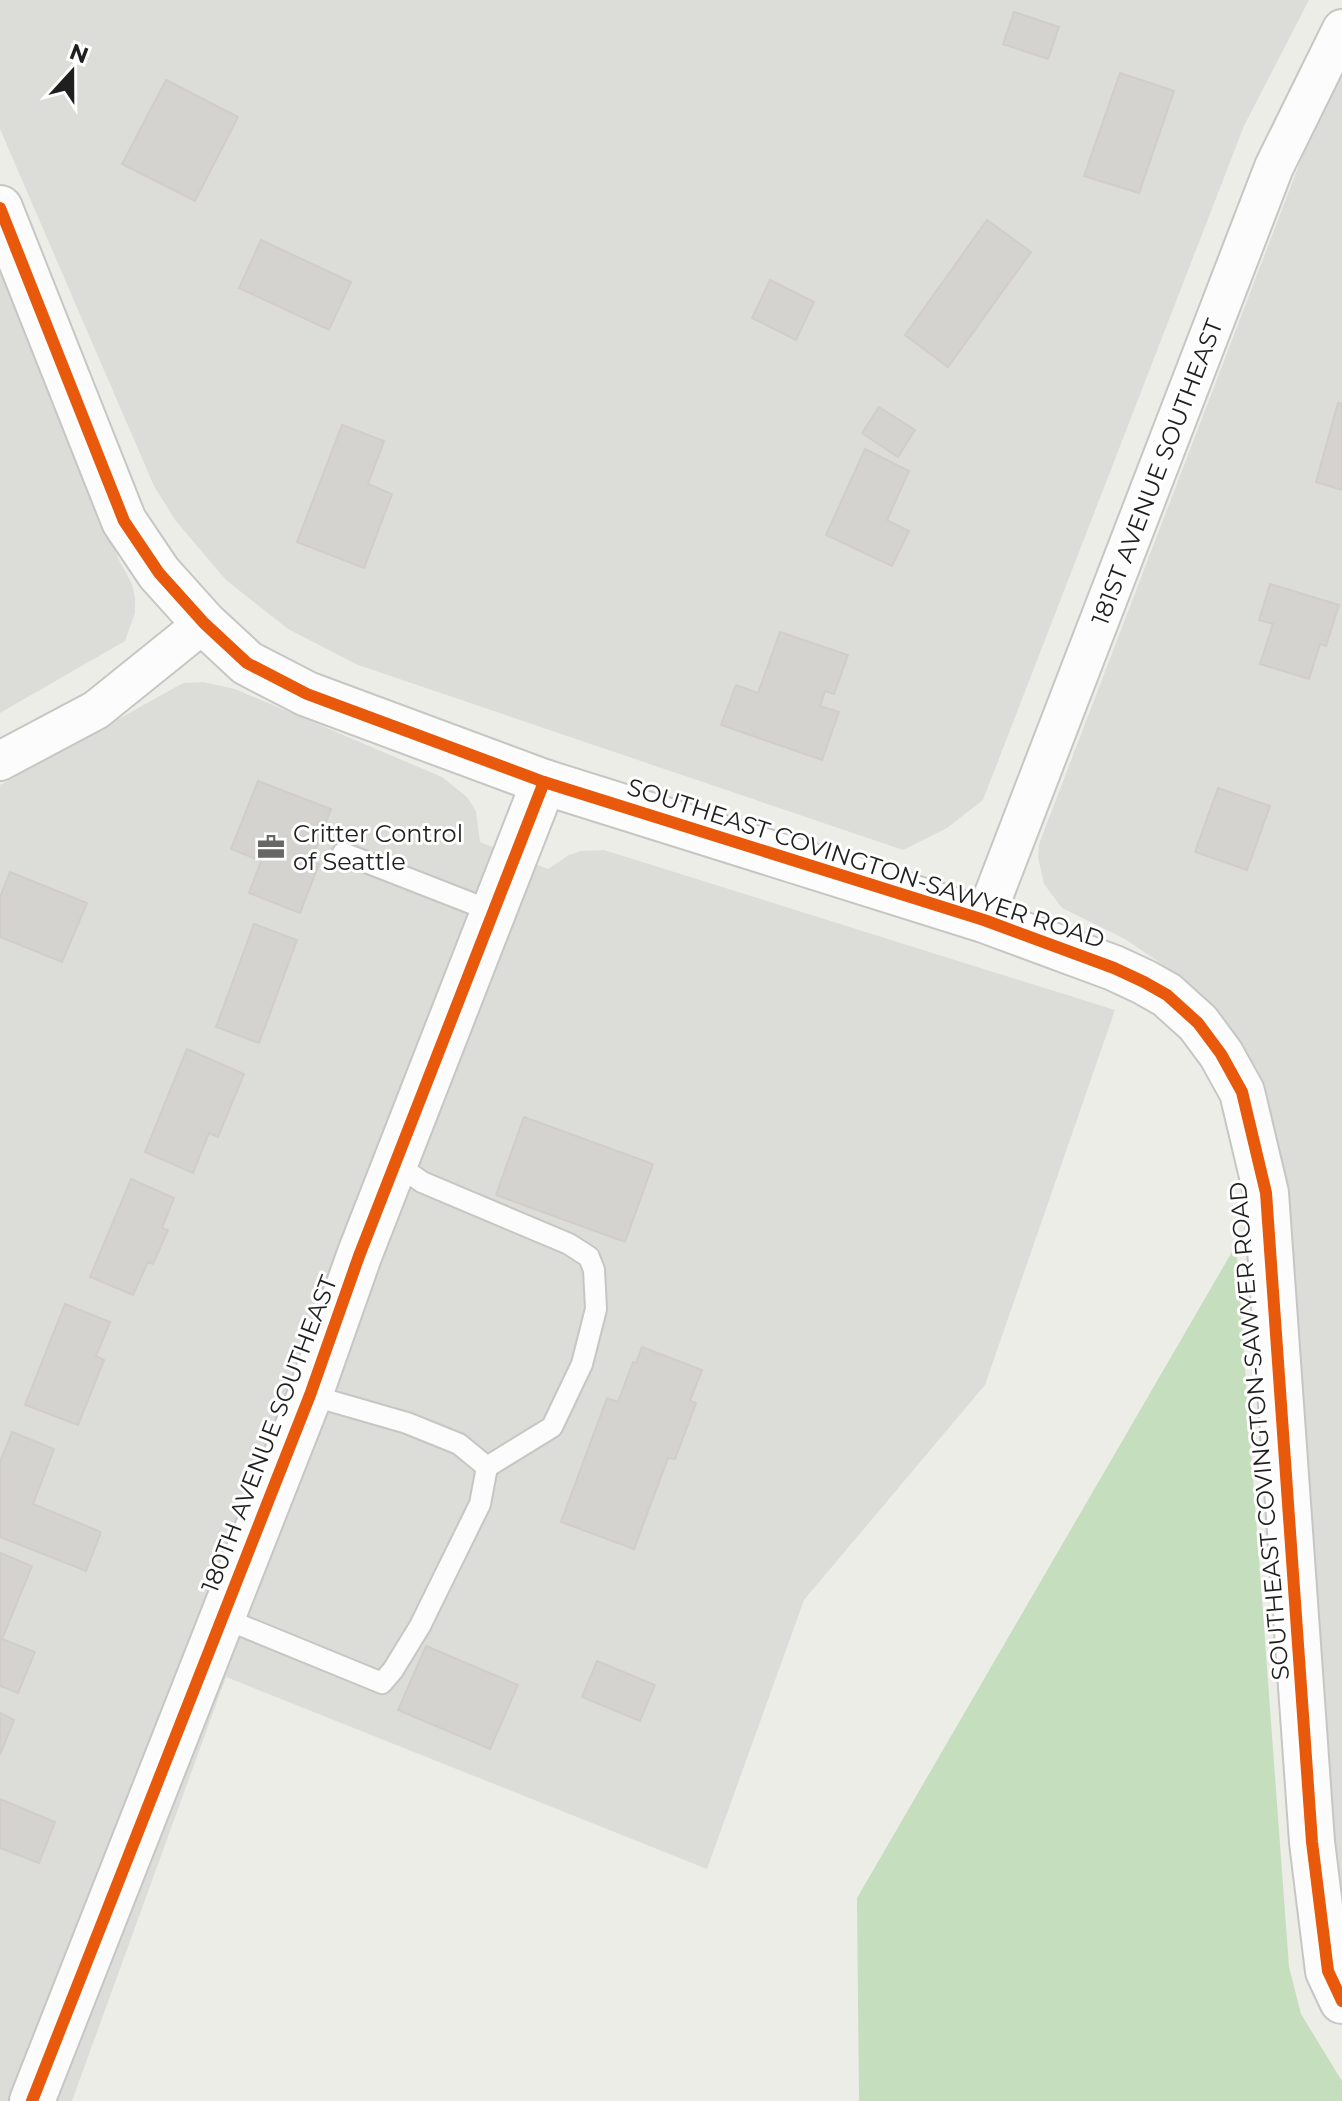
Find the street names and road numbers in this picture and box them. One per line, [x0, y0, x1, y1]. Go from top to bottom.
street label: 181ST AVENUE SOUTHEAST [1085, 315, 1229, 629]
street label: SOUTHEAST COVINGTON-SAWYER ROAD [624, 772, 1108, 954]
street label: SOUTHEAST COVINGTON-SAWYER ROAD [1223, 1180, 1295, 1682]
street label: 180TH AVENUE SOUTHEAST [195, 1271, 343, 1597]

